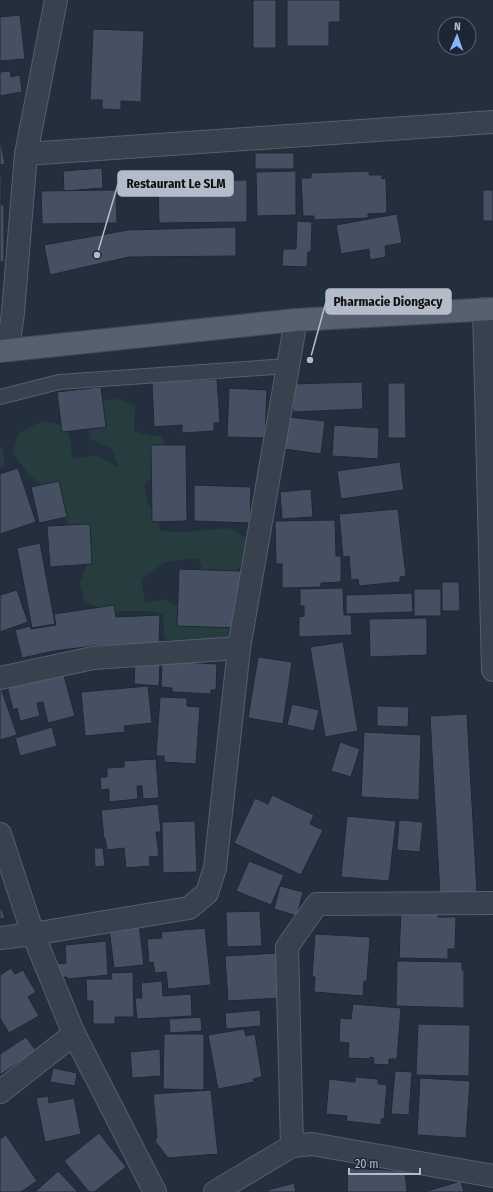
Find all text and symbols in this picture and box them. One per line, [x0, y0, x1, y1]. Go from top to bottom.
north arrow [437, 16, 477, 56]
text: N [454, 20, 461, 33]
callout: Restaurant Le SLM [118, 171, 233, 196]
text: Restaurant Le SLM [126, 176, 226, 191]
callout: Pharmacie Diongacy [326, 289, 451, 314]
text: Pharmacie Diongacy [334, 294, 443, 309]
scale bar [349, 1150, 420, 1176]
text: 20 m [355, 1157, 379, 1171]

